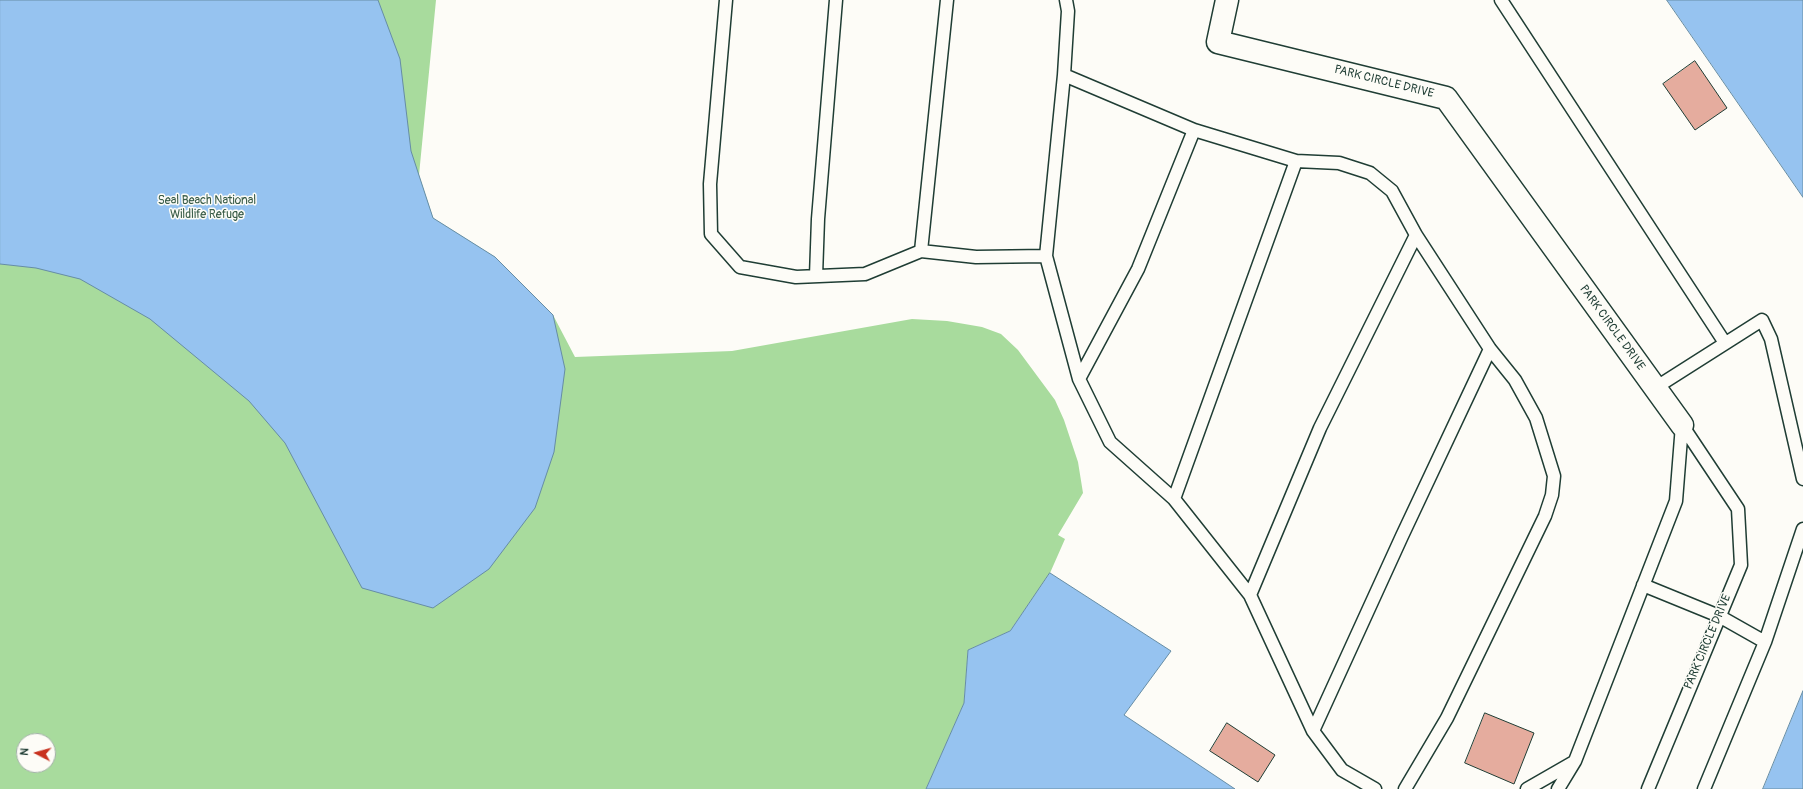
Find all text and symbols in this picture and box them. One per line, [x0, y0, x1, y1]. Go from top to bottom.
street label: PARK CIRCLE DRIVE [1333, 63, 1435, 101]
park label: Seal Beach National Wildlife Refuge [158, 194, 256, 222]
street label: PARK CIRCLE DRIVE [1576, 283, 1648, 373]
street label: PARK CIRCLE DRIVE [1681, 592, 1735, 692]
north arrow [16, 733, 56, 773]
text: N [18, 747, 31, 756]

